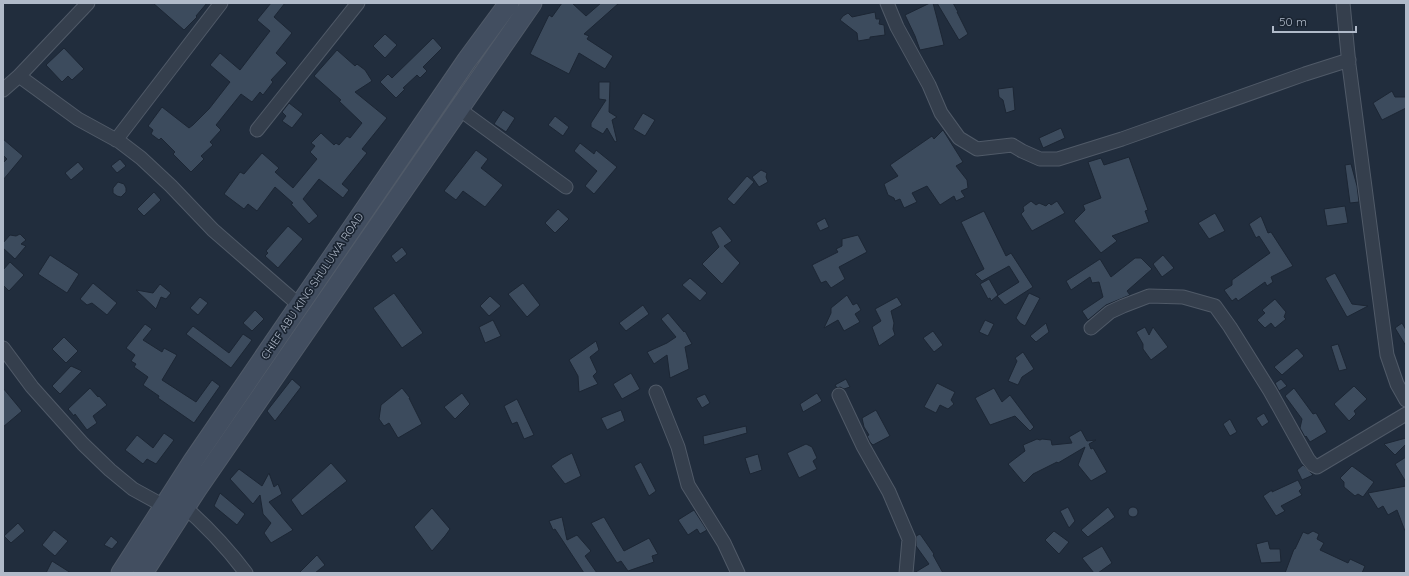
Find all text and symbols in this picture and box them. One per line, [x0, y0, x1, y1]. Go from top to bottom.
scale bar [1273, 8, 1356, 34]
text: 50 m [1279, 14, 1307, 29]
street label: CHIEF ABU KING SHULUWA ROAD [258, 210, 366, 362]

